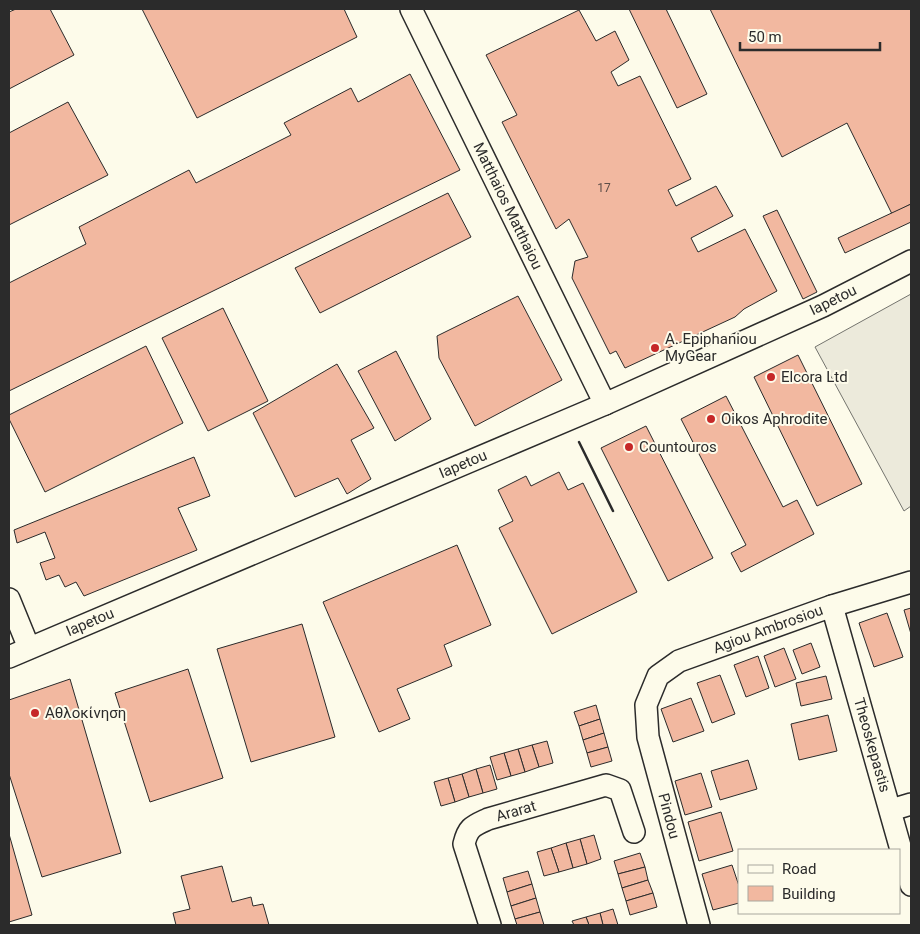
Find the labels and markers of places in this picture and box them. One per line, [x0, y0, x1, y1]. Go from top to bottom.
place label: A. Epiphaniou MyGear [665, 330, 757, 365]
marker: A. Epiphaniou MyGear [649, 342, 661, 354]
place label: Elcora Ltd [781, 368, 848, 386]
marker: Elcora Ltd [765, 371, 777, 383]
place label: Oikos Aphrodite [721, 410, 828, 428]
marker: Oikos Aphrodite [705, 413, 717, 425]
place label: Countouros [639, 438, 717, 456]
marker: Countouros [623, 441, 635, 453]
place label: Αθλοκίνηση [45, 704, 126, 722]
marker: Αθλοκίνηση [29, 707, 41, 719]

